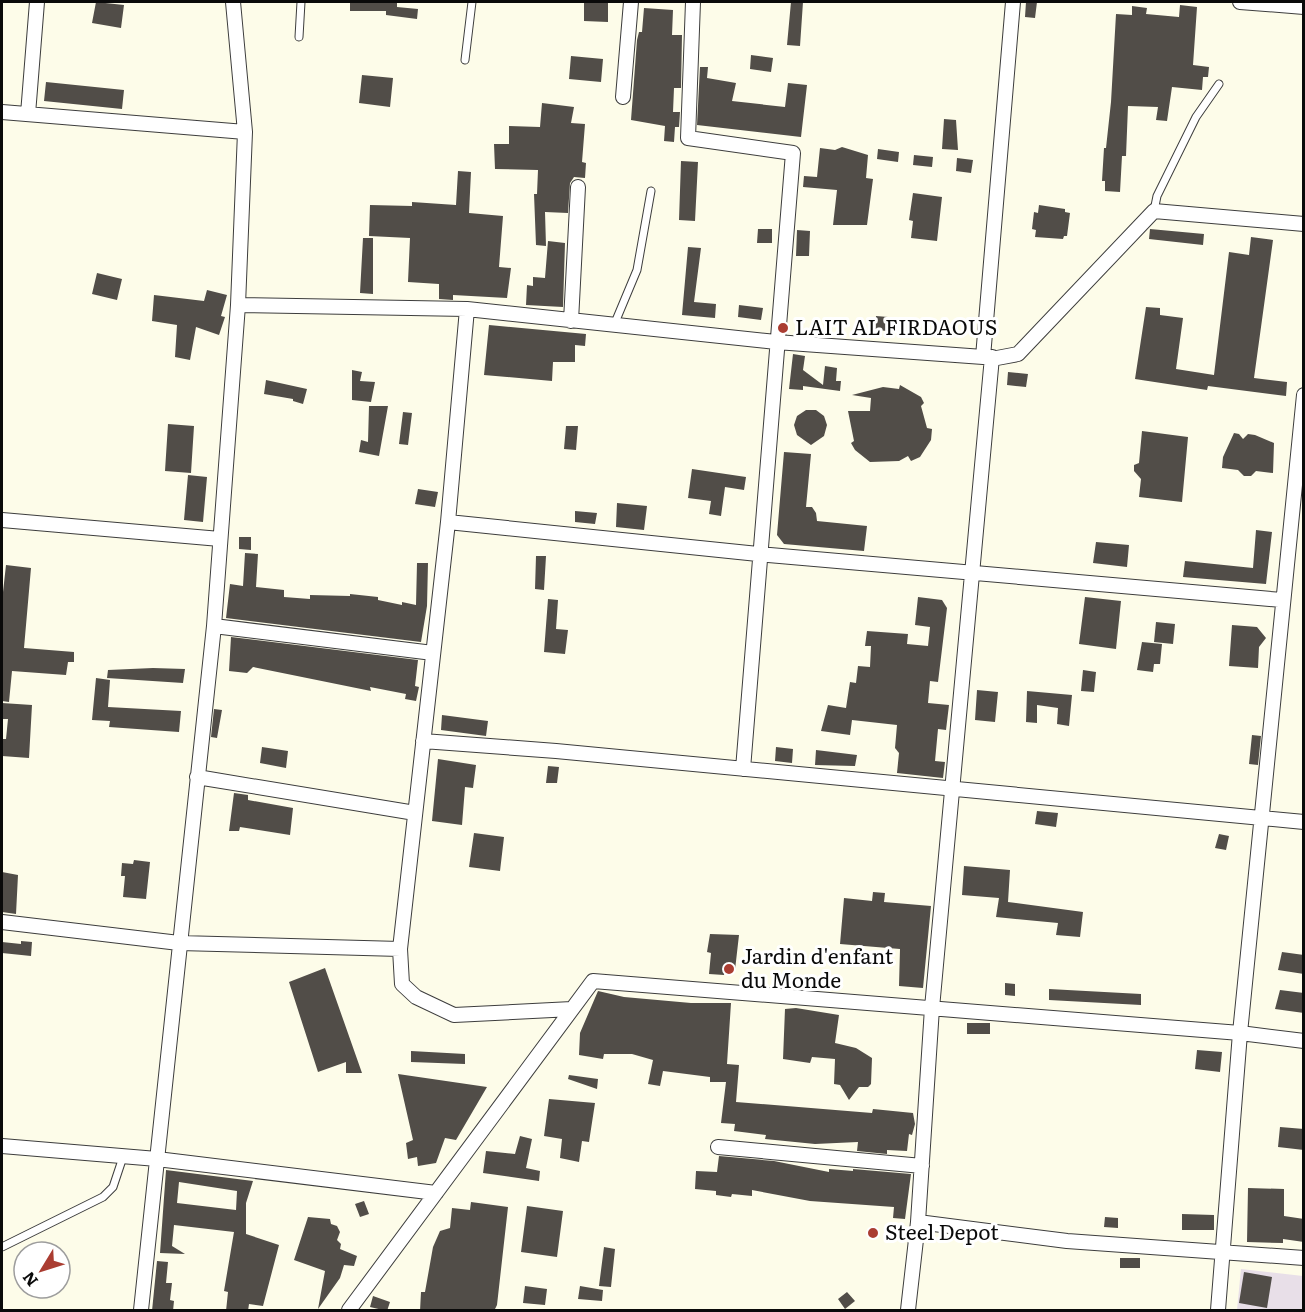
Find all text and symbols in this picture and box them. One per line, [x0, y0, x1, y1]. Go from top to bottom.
place label: LAIT AL FIRDAOUS [795, 310, 997, 341]
marker: LAIT AL FIRDAOUS [776, 321, 790, 335]
place label: Jardin d'enfant du Monde [741, 939, 894, 994]
marker: Jardin d'enfant du Monde [722, 962, 736, 976]
place label: Steel Depot [885, 1215, 999, 1246]
marker: Steel Depot [866, 1226, 880, 1240]
north arrow [12, 1240, 72, 1300]
text: N [16, 1267, 43, 1293]

